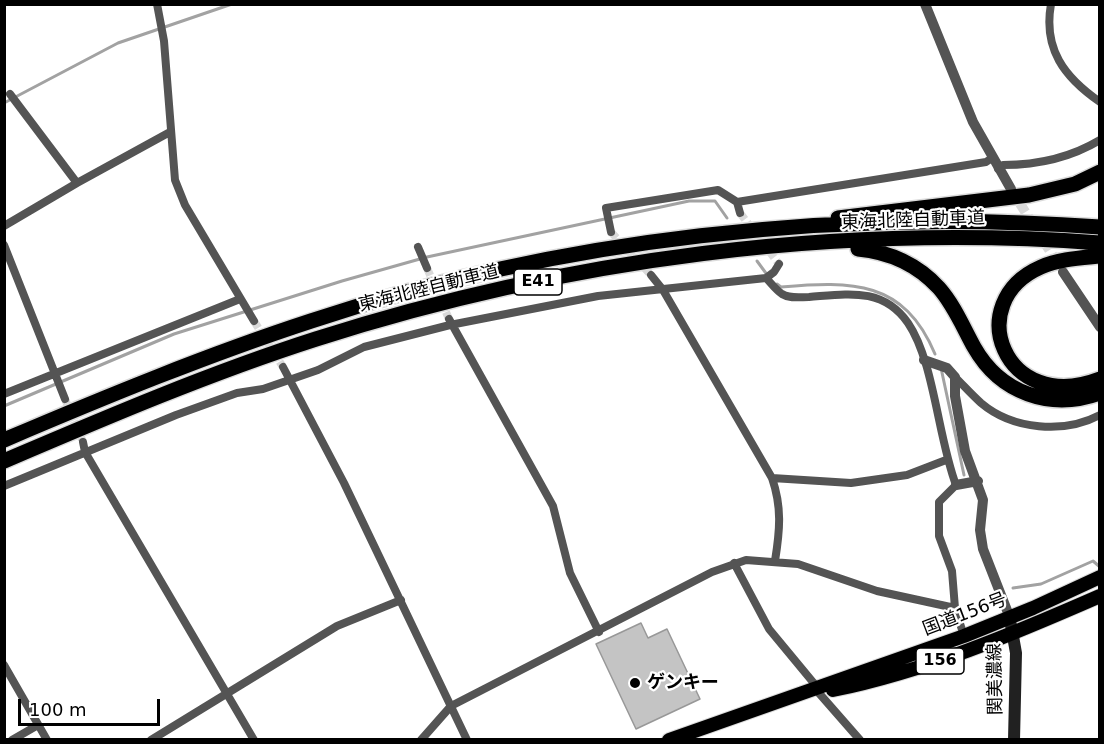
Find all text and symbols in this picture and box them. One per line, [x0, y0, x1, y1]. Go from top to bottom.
street label: 東海北陸自動車道 [841, 208, 985, 234]
street label: 東海北陸自動車道 [357, 261, 501, 317]
road number: E41 [514, 269, 562, 295]
street label: 国道156号 [920, 589, 1010, 641]
street label: 関美濃線 [985, 643, 1007, 715]
road number: 156 [916, 648, 964, 674]
place label: ゲンキー [647, 672, 719, 694]
marker: ゲンキー [628, 676, 642, 690]
scale bar [21, 687, 164, 725]
text: 100 m [29, 699, 87, 720]

